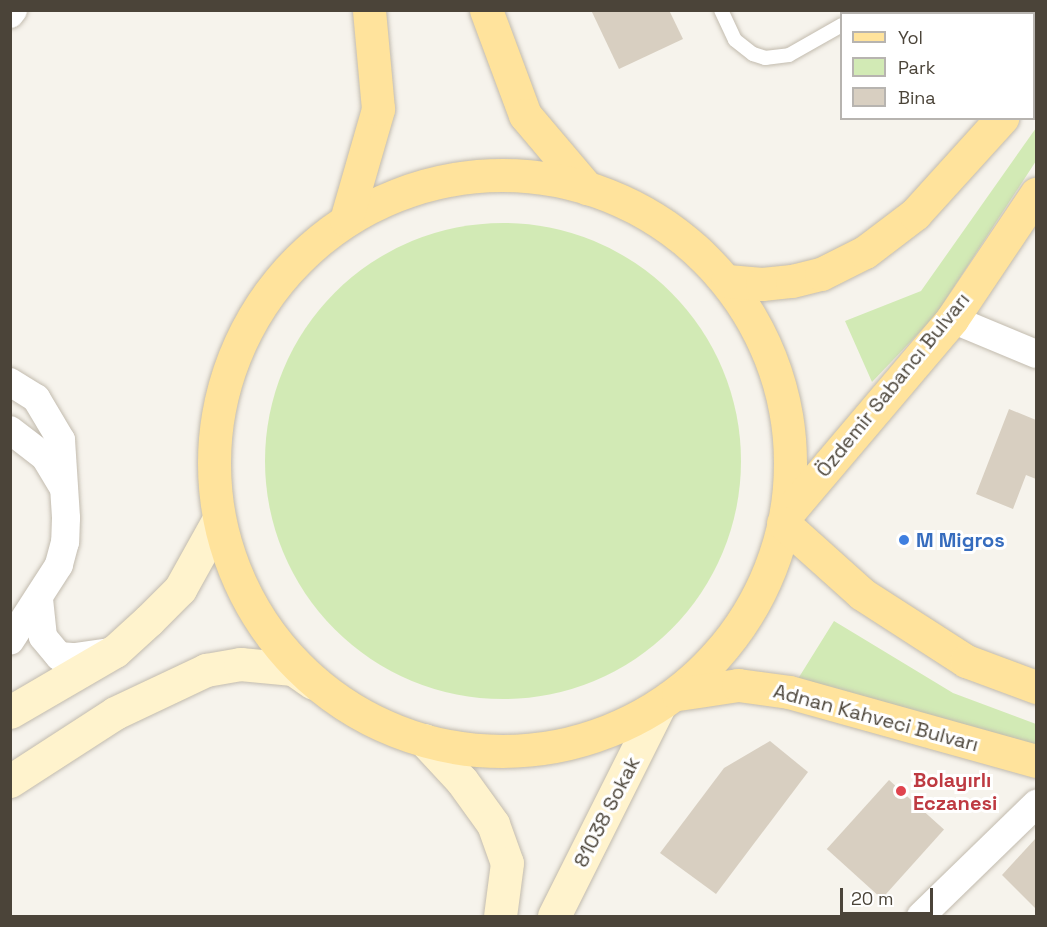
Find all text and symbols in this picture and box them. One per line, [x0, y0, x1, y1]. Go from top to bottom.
legend [840, 12, 1035, 120]
text: Yol [898, 26, 923, 49]
text: Park [898, 56, 935, 79]
text: Bina [898, 86, 936, 109]
street label: Özdemir Sabancı Bulvarı [811, 288, 975, 482]
place label: M Migros [916, 528, 1005, 552]
marker: M Migros [897, 533, 911, 547]
street label: Adnan Kahveci Bulvarı [771, 679, 981, 757]
street label: 81038 Sokak [569, 753, 645, 871]
place label: Bolayırlı Eczanesi [913, 768, 997, 815]
marker: Bolayırlı Eczanesi [894, 784, 908, 798]
scale bar [843, 876, 936, 914]
text: 20 m [851, 887, 894, 910]

